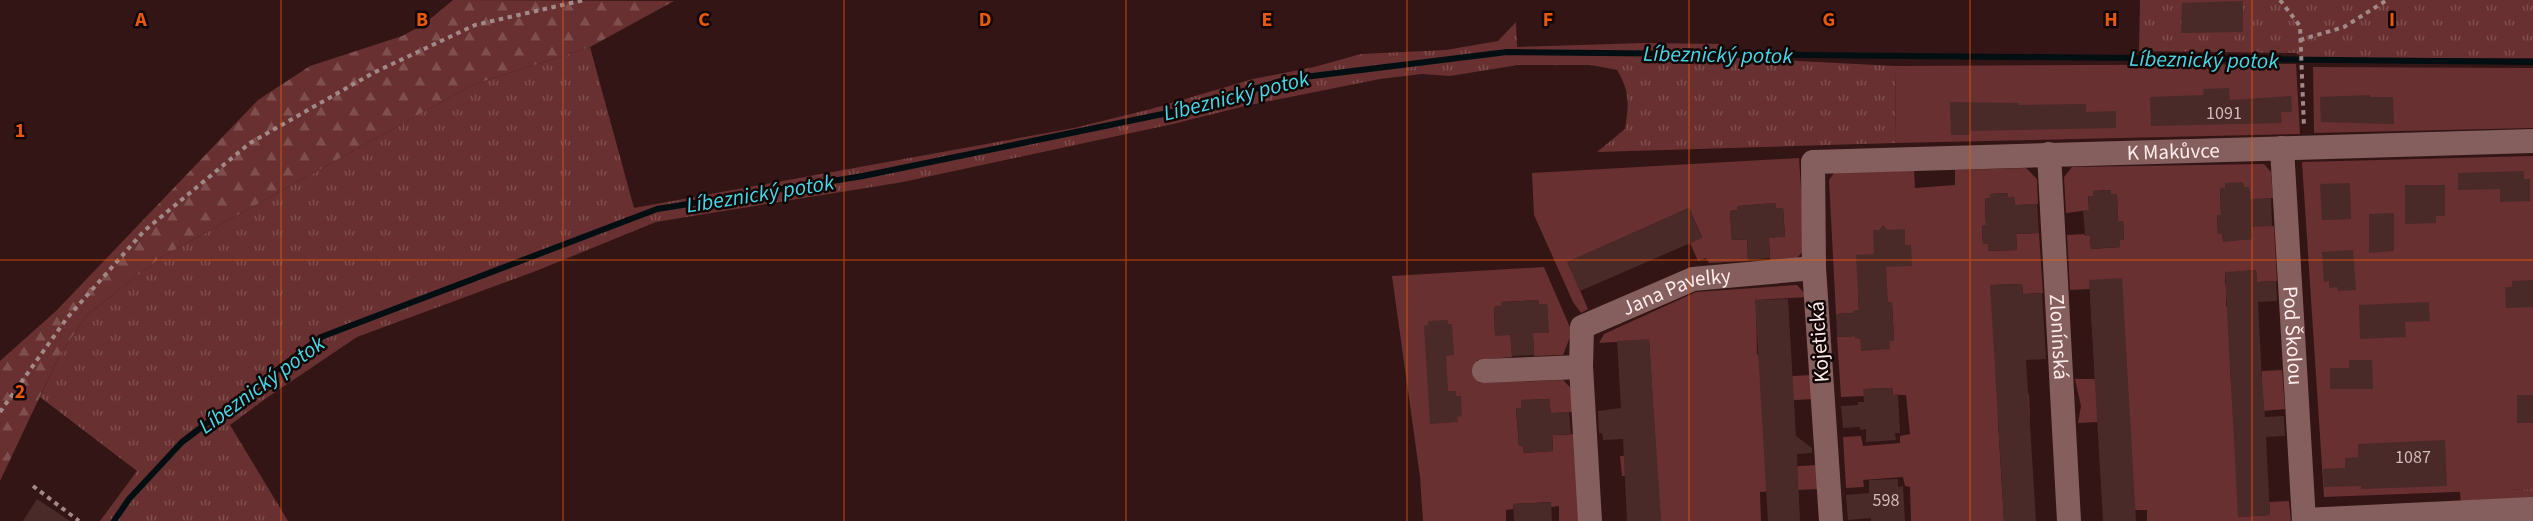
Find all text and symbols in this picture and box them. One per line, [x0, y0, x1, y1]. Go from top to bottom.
text: A [134, 6, 147, 34]
text: B [416, 6, 428, 34]
text: C [698, 6, 710, 34]
text: D [979, 6, 991, 34]
text: E [1262, 6, 1272, 34]
text: F [1543, 6, 1553, 34]
text: G [1823, 6, 1835, 34]
text: H [2104, 6, 2118, 34]
text: I [2389, 6, 2395, 34]
water label: Líbeznický potok [1643, 38, 1794, 72]
water label: Líbeznický potok [2129, 43, 2280, 77]
water label: Líbeznický potok [1160, 62, 1313, 130]
house number: 1091 [2206, 101, 2242, 126]
text: 1 [15, 117, 25, 145]
street label: K Makůvce [2126, 135, 2220, 168]
water label: Líbeznický potok [684, 166, 837, 221]
street label: Jana Pavelky [1617, 261, 1732, 323]
street label: Pod Školou [2275, 285, 2311, 386]
street label: Zlonínská [2042, 293, 2076, 380]
street label: Kojetická [1801, 300, 1837, 384]
water label: Líbeznický potok [192, 328, 332, 442]
text: 2 [15, 378, 25, 406]
house number: 1087 [2395, 445, 2431, 470]
house number: 598 [1873, 488, 1899, 513]

